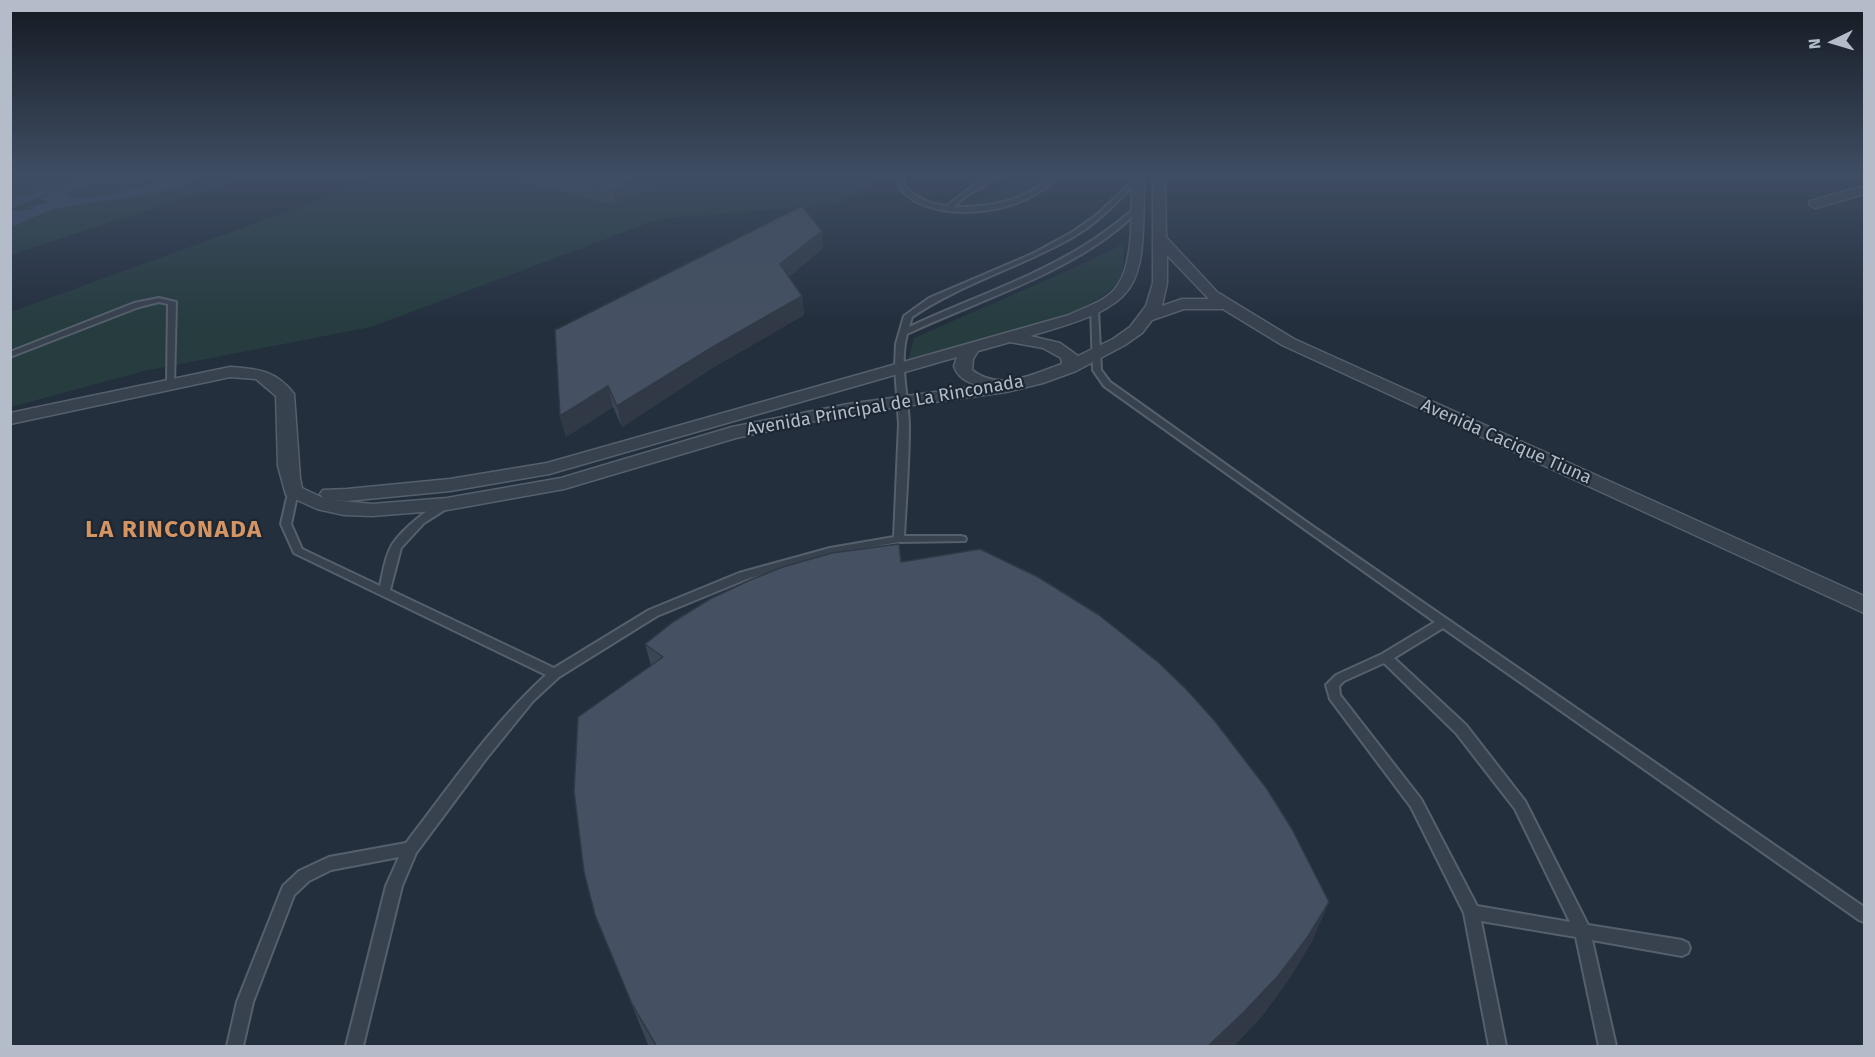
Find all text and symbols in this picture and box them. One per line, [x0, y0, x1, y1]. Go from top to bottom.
north arrow [1803, 12, 1863, 72]
text: N [1805, 38, 1824, 50]
street label: Avenida Principal de La Rinconada [745, 371, 1025, 441]
street label: Avenida Cacique Tiuna [1417, 395, 1595, 489]
district label: LA RINCONADA [85, 516, 263, 544]

